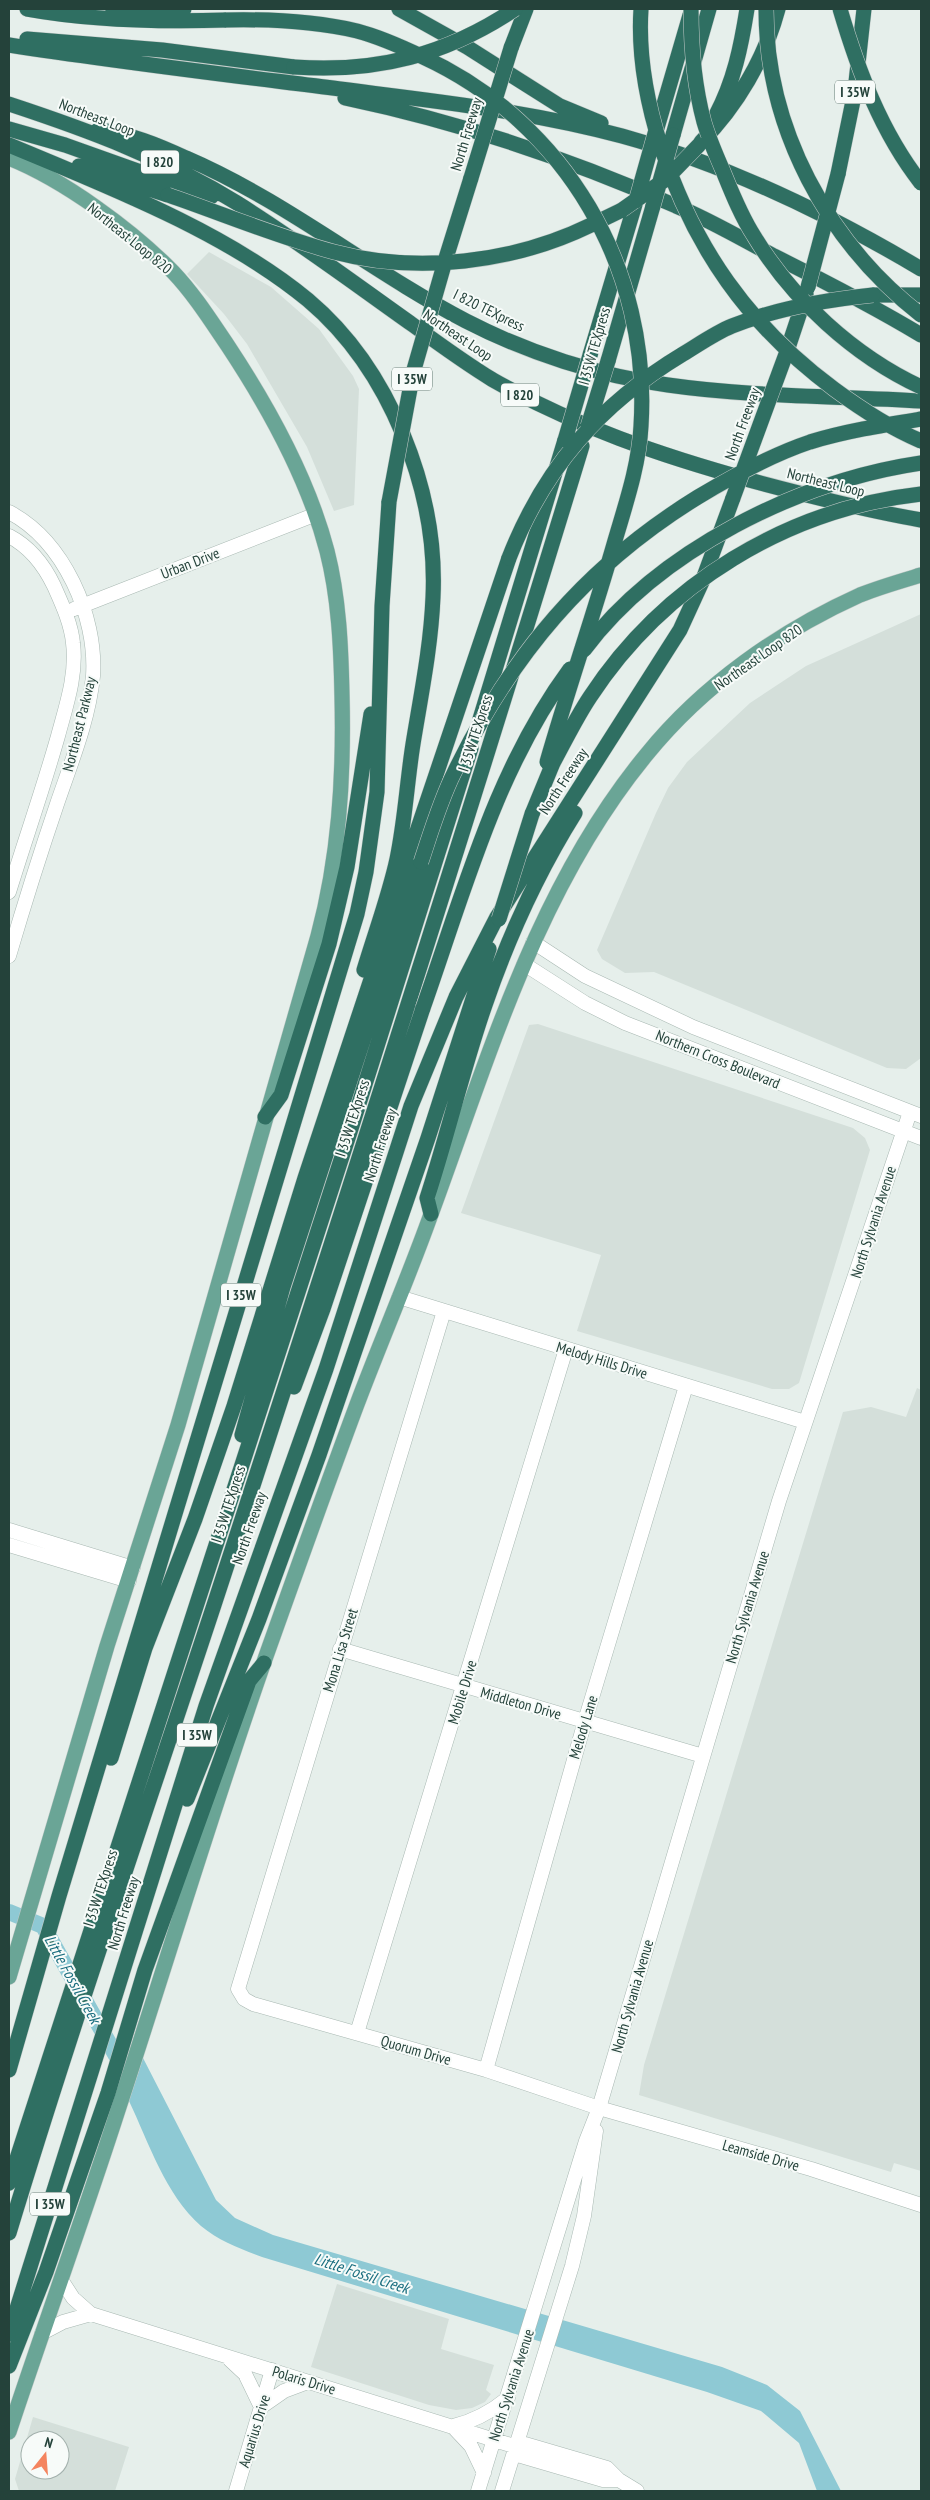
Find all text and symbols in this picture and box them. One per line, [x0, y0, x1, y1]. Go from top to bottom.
road number: I 35W [835, 80, 875, 104]
street label: Northeast Loop [57, 94, 137, 140]
street label: North Freeway [446, 95, 486, 173]
road number: I 820 [141, 150, 179, 173]
street label: Northeast Loop 820 [84, 198, 176, 278]
street label: I 820 TEXpress [450, 285, 528, 335]
street label: Northeast Loop [420, 305, 496, 365]
street label: I 35W TEXpress [574, 305, 614, 387]
road number: I 35W [392, 368, 432, 390]
road number: I 820 [501, 384, 539, 406]
street label: North Freeway [720, 385, 764, 463]
street label: Northeast Loop [785, 463, 867, 501]
street label: Urban Drive [158, 543, 222, 583]
street label: Northeast Loop 820 [710, 620, 806, 694]
street label: Northeast Parkway [58, 674, 100, 773]
street label: I 35W TEXpress [454, 692, 496, 774]
street label: North Freeway [534, 744, 592, 818]
street label: Northern Cross Boulevard [653, 1025, 783, 1093]
street label: I 35W TEXpress [331, 1077, 373, 1159]
street label: North Freeway [359, 1106, 401, 1184]
street label: North Sylvania Avenue [846, 1163, 900, 1281]
road number: I 35W [221, 1284, 261, 1306]
street label: Melody Hills Drive [554, 1337, 650, 1383]
street label: I 35W TEXpress [207, 1463, 249, 1545]
street label: North Freeway [228, 1489, 270, 1567]
street label: North Sylvania Avenue [721, 1548, 773, 1666]
street label: Mona Lisa Street [318, 1606, 362, 1694]
street label: Mobile Drive [443, 1658, 481, 1726]
street label: Middleton Drive [478, 1682, 564, 1724]
street label: Melody Lane [564, 1693, 602, 1761]
road number: I 35W [177, 1724, 217, 1746]
street label: I 35W TEXpress [79, 1847, 121, 1929]
street label: North Freeway [103, 1874, 143, 1952]
water label: Little Fossil Creek [40, 1931, 106, 2028]
street label: North Sylvania Avenue [607, 1937, 657, 2055]
street label: Quorum Drive [379, 2031, 453, 2069]
street label: Leamside Drive [720, 2135, 802, 2175]
road number: I 35W [30, 2192, 70, 2216]
water label: Little Fossil Creek [312, 2248, 414, 2298]
street label: North Sylvania Avenue [484, 2326, 538, 2444]
street label: Polaris Drive [270, 2361, 338, 2399]
street label: Aquarius Drive [234, 2392, 274, 2470]
north arrow [20, 2430, 70, 2480]
text: N [43, 2433, 55, 2452]

